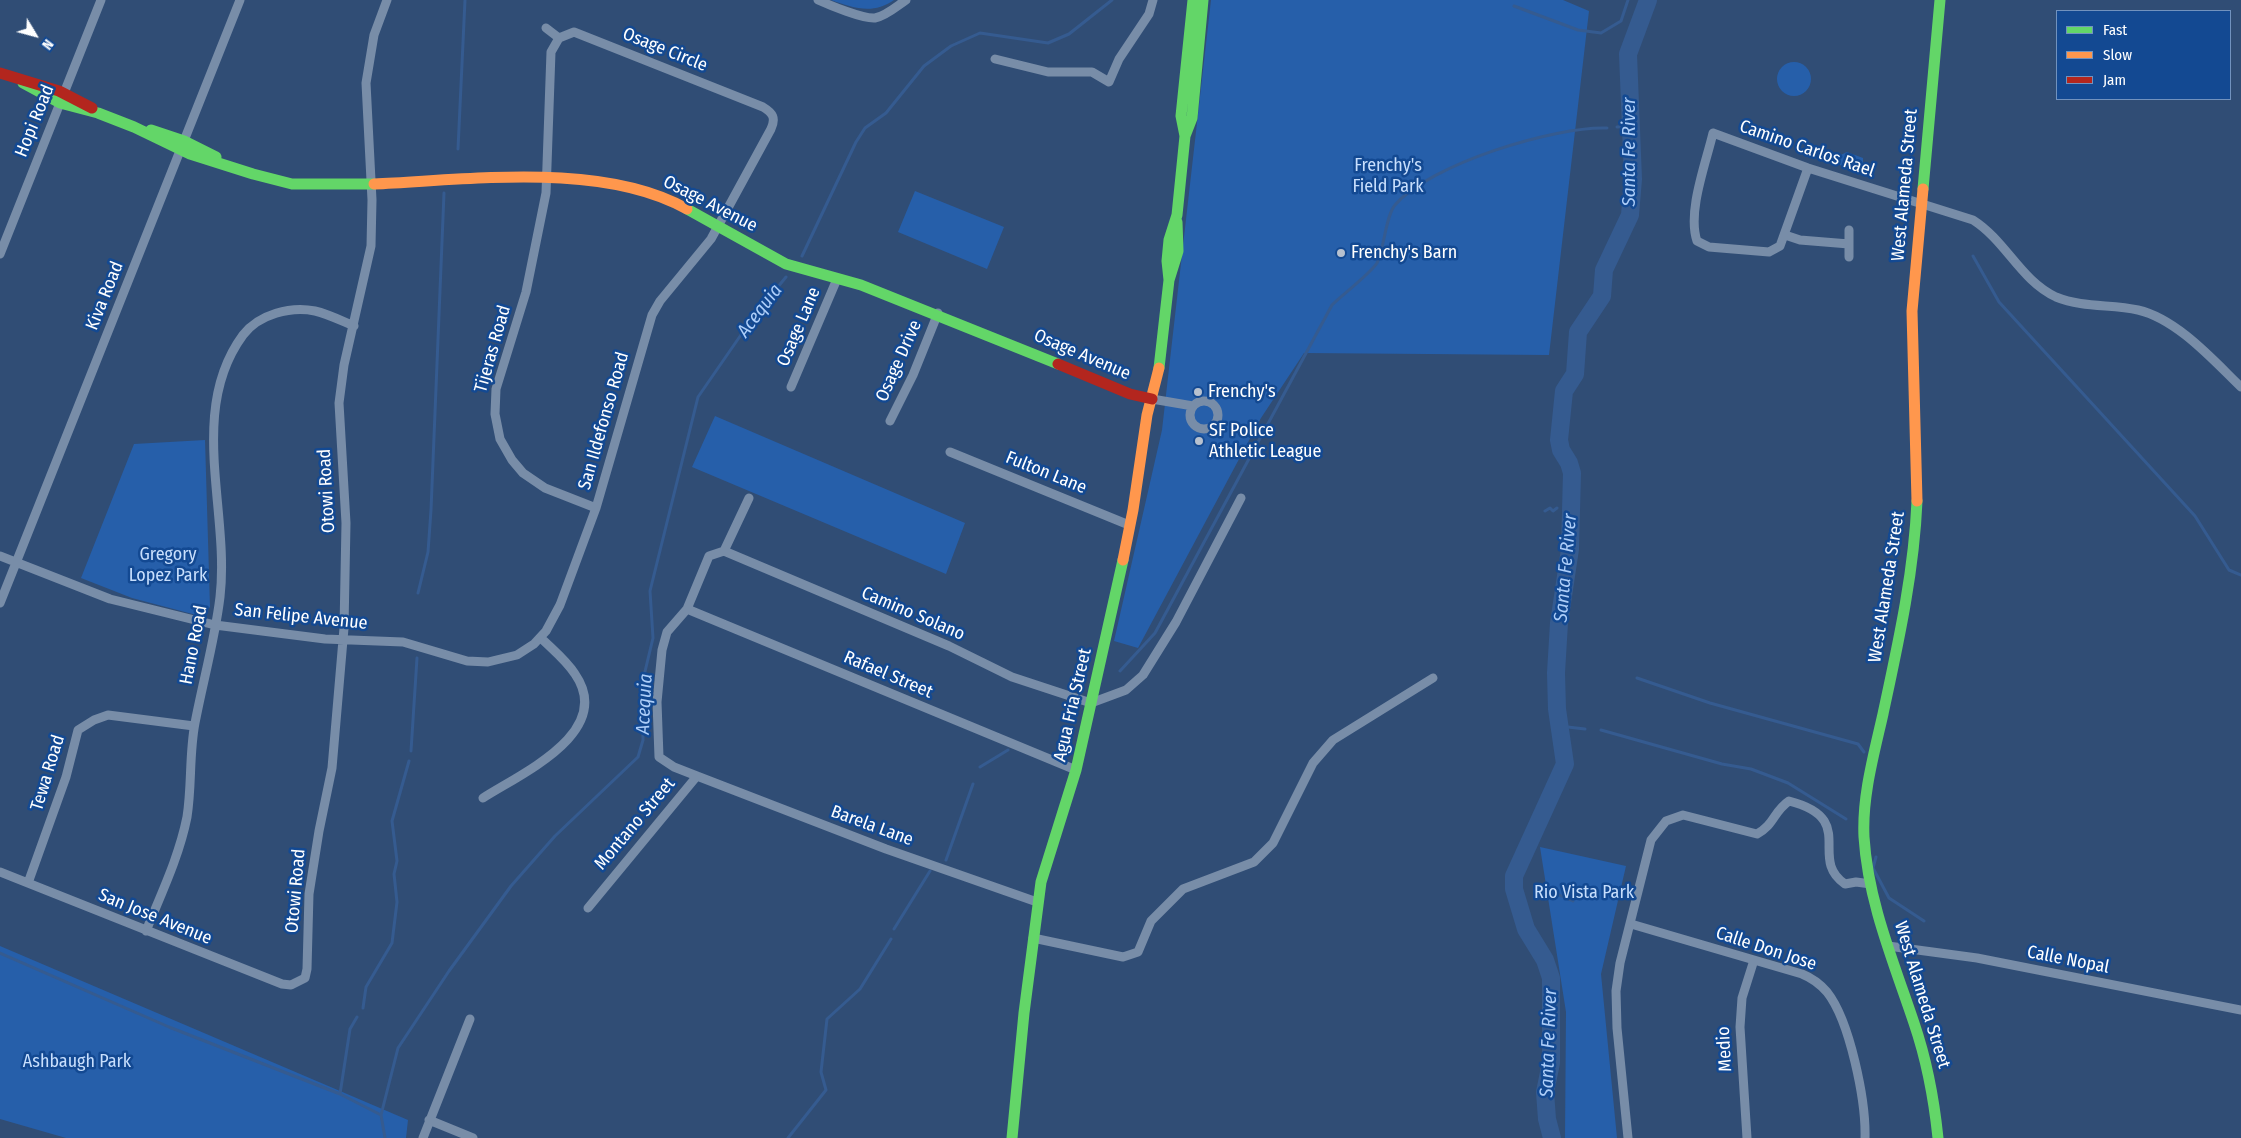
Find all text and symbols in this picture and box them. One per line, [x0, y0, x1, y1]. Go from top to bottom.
north arrow [10, 10, 60, 60]
legend [2056, 10, 2231, 100]
text: Fast [2103, 21, 2127, 39]
street label: Osage Circle [619, 23, 711, 77]
text: N [38, 36, 57, 53]
text: Slow [2103, 46, 2132, 64]
text: Jam [2103, 71, 2126, 89]
street label: Hopi Road [11, 82, 59, 160]
water label: Santa Fe River [1619, 97, 1641, 207]
street label: West Alameda Street [1888, 108, 1922, 262]
street label: Camino Carlos Rael [1737, 116, 1877, 182]
park label: Frenchy's Field Park [1352, 155, 1424, 198]
street label: Osage Avenue [659, 171, 761, 237]
place label: Frenchy's Barn [1351, 242, 1457, 264]
marker: Frenchy's Barn [1335, 247, 1347, 259]
street label: Kiva Road [81, 258, 129, 334]
water label: Acequia [733, 280, 787, 342]
street label: Osage Lane [773, 284, 825, 370]
street label: Tijeras Road [470, 303, 516, 395]
street label: Osage Drive [871, 317, 927, 405]
street label: Osage Avenue [1030, 325, 1134, 385]
street label: San Ildefonso Road [574, 350, 634, 492]
place label: Frenchy's [1208, 381, 1276, 403]
marker: Frenchy's [1192, 386, 1204, 398]
place label: SF Police Athletic League [1209, 420, 1321, 462]
marker: SF Police Athletic League [1193, 435, 1205, 447]
street label: Fulton Lane [1002, 447, 1090, 499]
street label: Otowi Road [314, 448, 340, 534]
street label: West Alameda Street [1864, 510, 1910, 664]
water label: Santa Fe River [1550, 513, 1582, 623]
park label: Gregory Lopez Park [129, 544, 207, 586]
street label: Camino Solano [858, 583, 968, 645]
street label: San Felipe Avenue [233, 599, 369, 635]
street label: Hano Road [176, 604, 212, 686]
street label: Agua Fria Street [1049, 646, 1097, 764]
street label: Rafael Street [840, 647, 936, 703]
water label: Acequia [632, 673, 658, 735]
street label: Tewa Road [26, 732, 70, 814]
street label: Montano Street [590, 773, 680, 875]
street label: Barela Lane [828, 801, 916, 851]
street label: Otowi Road [282, 848, 310, 934]
park label: Rio Vista Park [1534, 882, 1634, 904]
street label: San Jose Avenue [95, 884, 215, 950]
street label: West Alameda Street [1889, 919, 1955, 1071]
street label: Calle Don Jose [1713, 923, 1819, 975]
street label: Calle Nopal [2025, 941, 2111, 979]
water label: Santa Fe River [1536, 988, 1562, 1098]
street label: Medio [1713, 1026, 1737, 1072]
park label: Ashbaugh Park [23, 1051, 131, 1073]

